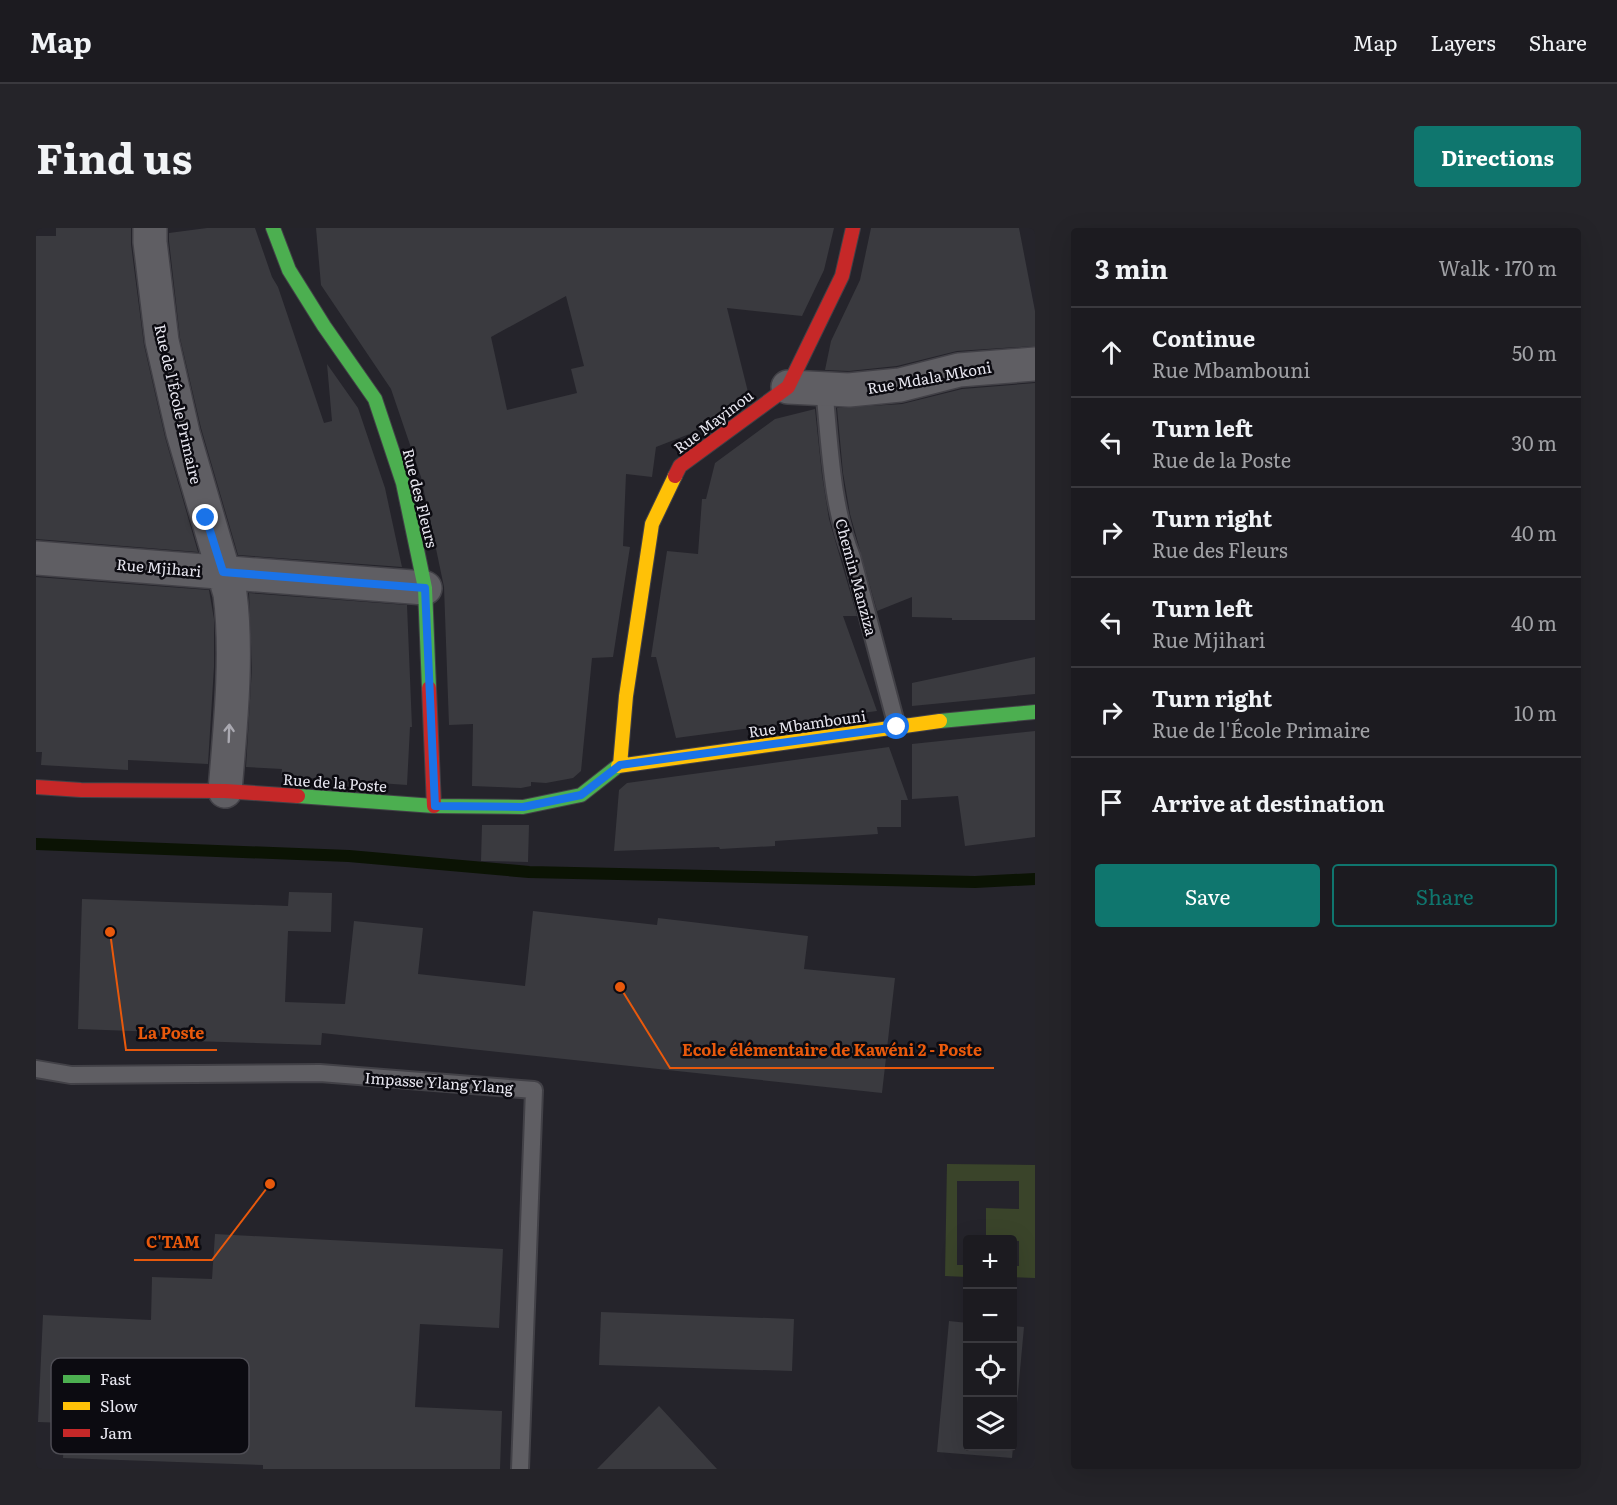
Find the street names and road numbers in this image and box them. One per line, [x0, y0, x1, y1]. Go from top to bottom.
street label: Rue de l'École Primaire [149, 322, 209, 486]
street label: Rue Mdala Mkoni [865, 355, 993, 399]
street label: Rue Mayinou [668, 383, 758, 459]
street label: Rue des Fleurs [398, 446, 445, 550]
street label: Chemin Manziza [830, 516, 884, 639]
street label: Rue Mjihari [116, 552, 202, 582]
street label: Rue Mbambouni [747, 703, 867, 743]
street label: Rue de la Poste [282, 767, 388, 797]
street label: Impasse Ylang Ylang [364, 1065, 515, 1099]

